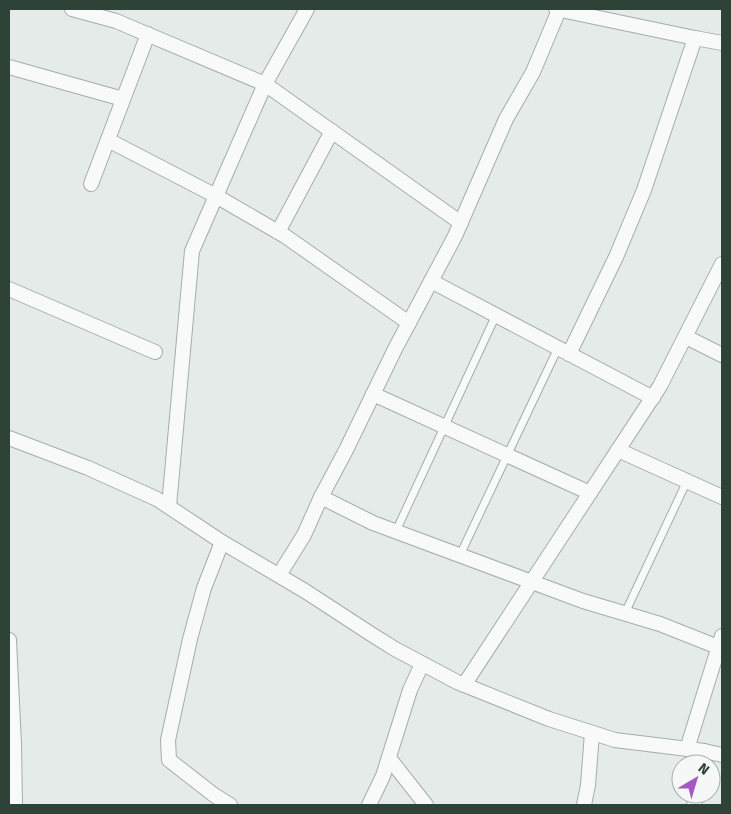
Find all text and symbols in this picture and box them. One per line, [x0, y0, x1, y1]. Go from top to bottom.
north arrow [671, 754, 721, 804]
text: N [695, 760, 713, 779]

